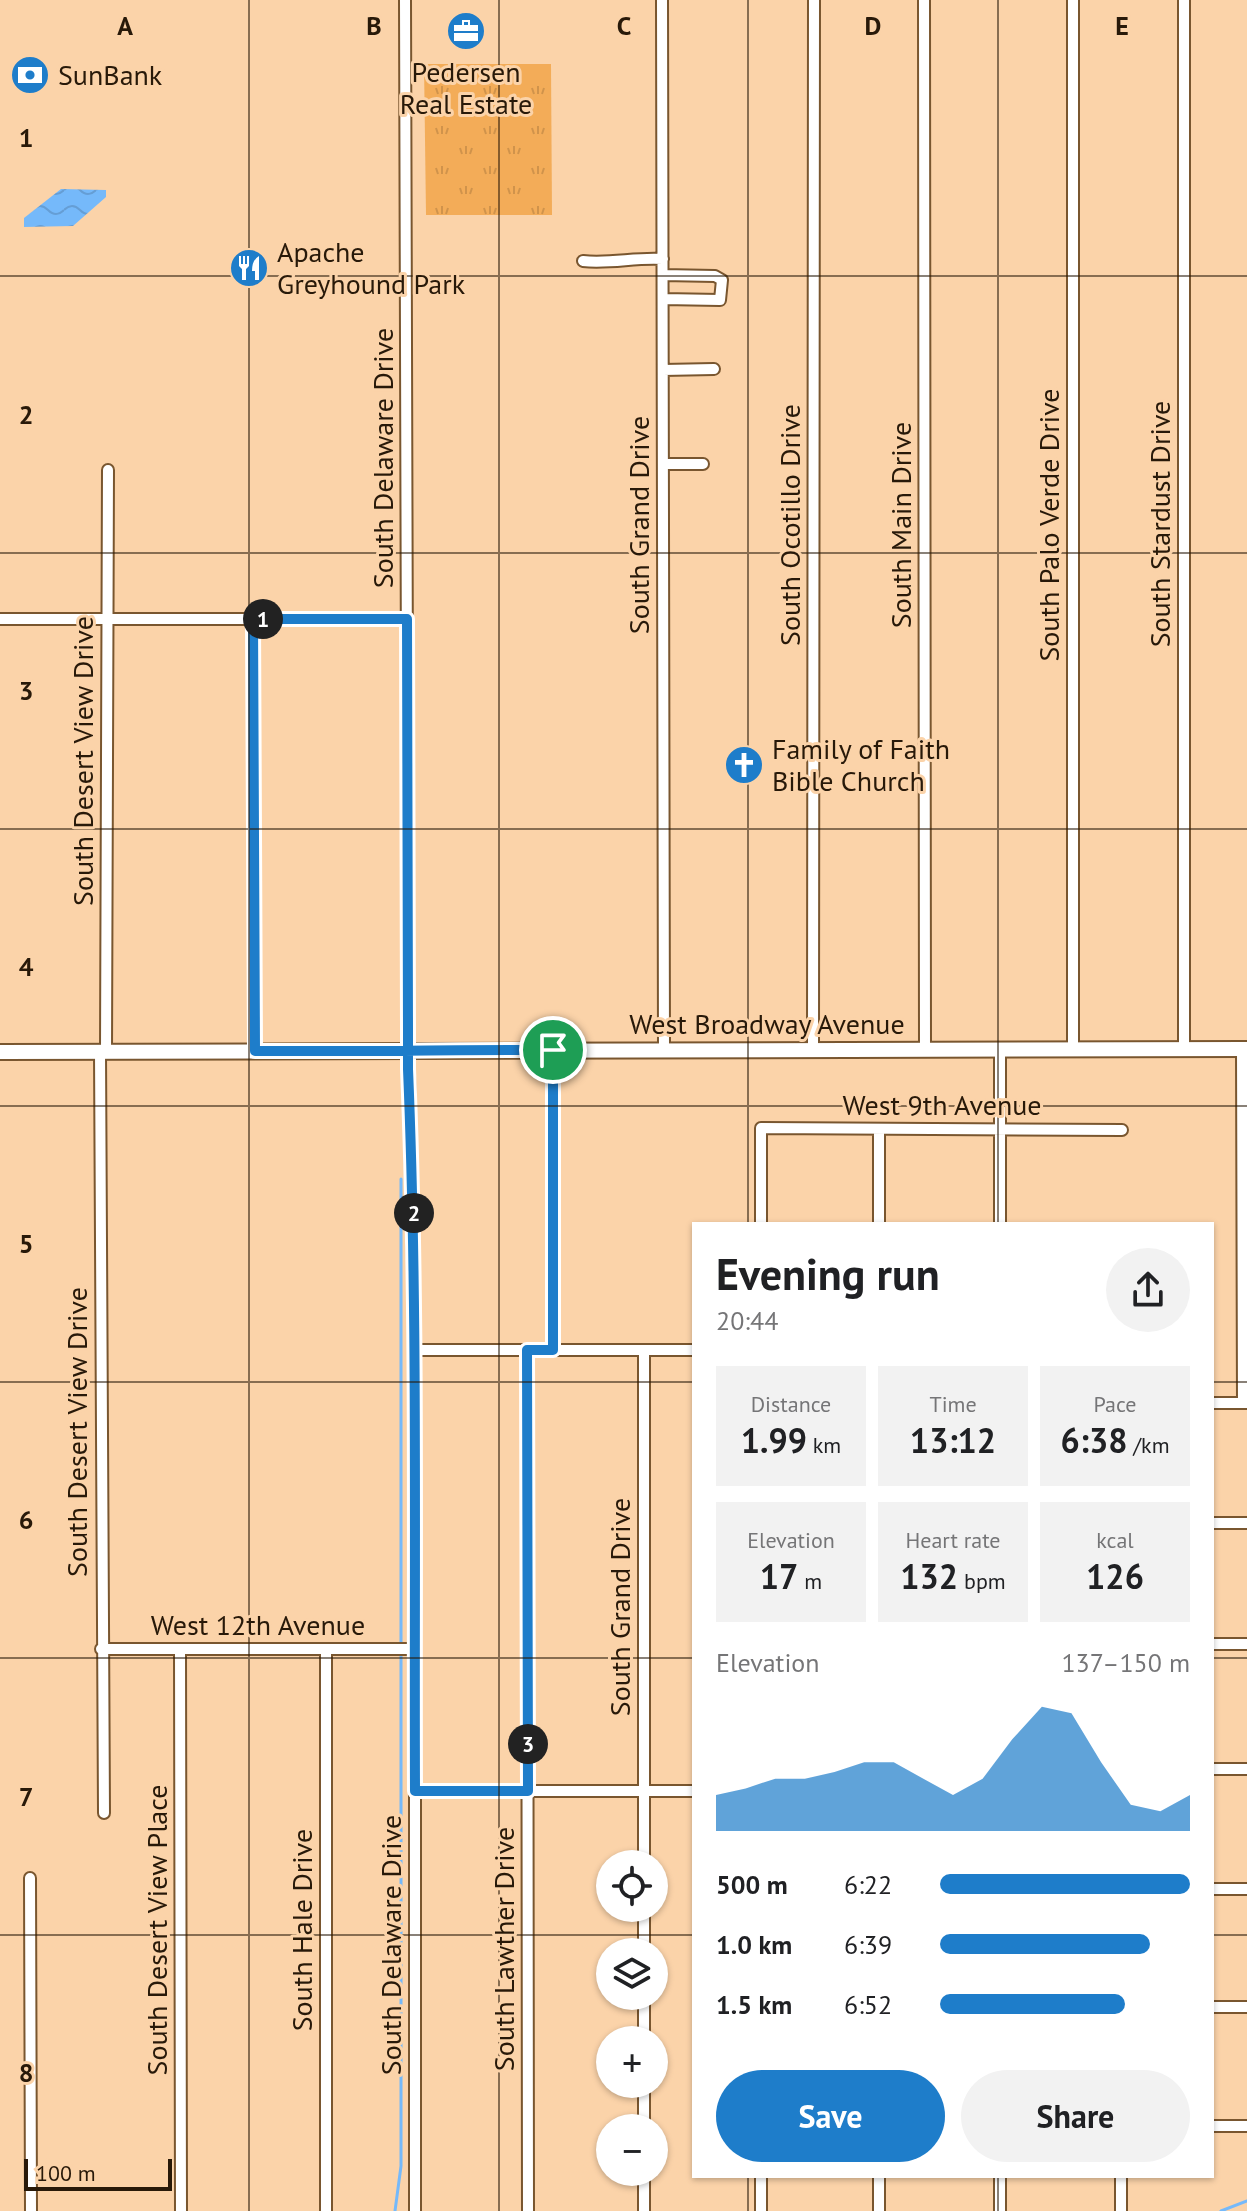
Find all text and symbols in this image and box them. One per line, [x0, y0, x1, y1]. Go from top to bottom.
text: A [117, 9, 133, 42]
text: B [366, 9, 382, 42]
text: C [617, 9, 631, 42]
text: D [865, 9, 881, 42]
text: E [1115, 9, 1129, 42]
office icon: Pedersen Real Estate [445, 10, 487, 52]
place label: Pedersen Real Estate [400, 53, 532, 122]
bank icon: SunBank [9, 54, 51, 96]
place label: SunBank [58, 56, 163, 93]
text: 1 [19, 121, 33, 154]
place label: Apache Greyhound Park [277, 233, 466, 302]
restaurant icon: Apache Greyhound Park [228, 247, 270, 289]
street label: South Delaware Drive [364, 328, 401, 588]
street label: South Palo Verde Drive [1030, 388, 1067, 662]
text: 2 [19, 398, 33, 431]
street label: South Stardust Drive [1141, 401, 1178, 647]
street label: South Ocotillo Drive [771, 404, 808, 646]
street label: South Grand Drive [620, 416, 657, 634]
street label: South Main Drive [882, 422, 919, 628]
pin: 1 [243, 599, 283, 639]
text: 1 [257, 605, 269, 633]
street label: South Desert View Drive [64, 616, 101, 906]
text: 3 [19, 674, 33, 707]
place label: Family of Faith Bible Church [772, 730, 950, 799]
church icon: Family of Faith Bible Church [723, 744, 765, 786]
text: 4 [19, 950, 34, 983]
street label: West Broadway Avenue [629, 1005, 905, 1042]
pin [519, 1016, 587, 1084]
icon: arrive [531, 1028, 575, 1072]
street label: West 9th Avenue [842, 1086, 1042, 1123]
pin: 2 [394, 1193, 434, 1233]
text: 2 [408, 1199, 420, 1227]
text: 5 [19, 1227, 33, 1260]
text: Evening run [716, 1245, 940, 1302]
button: share [1106, 1248, 1190, 1332]
street label: South Desert View Drive [58, 1287, 95, 1577]
text: 20:44 [716, 1304, 778, 1337]
text: Distance [751, 1390, 831, 1418]
text: Time [929, 1390, 977, 1418]
text: Pace [1093, 1390, 1137, 1418]
text: 1.99 [741, 1418, 807, 1462]
text: 13:12 [910, 1418, 996, 1462]
text: 6:38 [1060, 1418, 1127, 1462]
text: km [807, 1431, 841, 1459]
text: /km [1127, 1431, 1170, 1459]
street label: South Grand Drive [601, 1498, 638, 1716]
text: 6 [19, 1503, 33, 1536]
text: Elevation [747, 1526, 835, 1554]
text: Heart rate [905, 1526, 1001, 1554]
text: kcal [1096, 1526, 1134, 1554]
text: 17 [760, 1554, 798, 1598]
text: 132 [900, 1554, 958, 1598]
text: 126 [1086, 1554, 1144, 1598]
text: m [798, 1567, 822, 1595]
text: bpm [958, 1567, 1006, 1595]
street label: West 12th Avenue [151, 1606, 365, 1643]
text: Elevation [716, 1646, 820, 1679]
text: 137–150 m [1061, 1646, 1190, 1679]
pin: 3 [508, 1724, 548, 1764]
text: 3 [522, 1730, 534, 1758]
text: 7 [19, 1780, 33, 1813]
street label: South Desert View Place [138, 1785, 175, 2075]
street label: South Delaware Drive [372, 1815, 409, 2075]
street label: South Lawther Drive [485, 1827, 522, 2071]
street label: South Hale Drive [283, 1829, 320, 2031]
map controls [596, 1850, 668, 2186]
button: locate [596, 1850, 668, 1922]
text: 500 m [716, 1868, 788, 1901]
text: 6:22 [844, 1868, 892, 1901]
text: 1.0 km [716, 1928, 792, 1961]
text: 6:39 [844, 1928, 892, 1961]
button: layers [596, 1938, 668, 2010]
text: 1.5 km [716, 1988, 792, 2021]
text: 6:52 [844, 1988, 892, 2021]
button: + [596, 2026, 668, 2098]
text: 8 [19, 2056, 33, 2089]
button: Save [716, 2070, 945, 2162]
button: Share [961, 2070, 1190, 2162]
button: − [596, 2114, 668, 2186]
scale bar [24, 2155, 172, 2191]
text: 100 m [36, 2159, 96, 2187]

